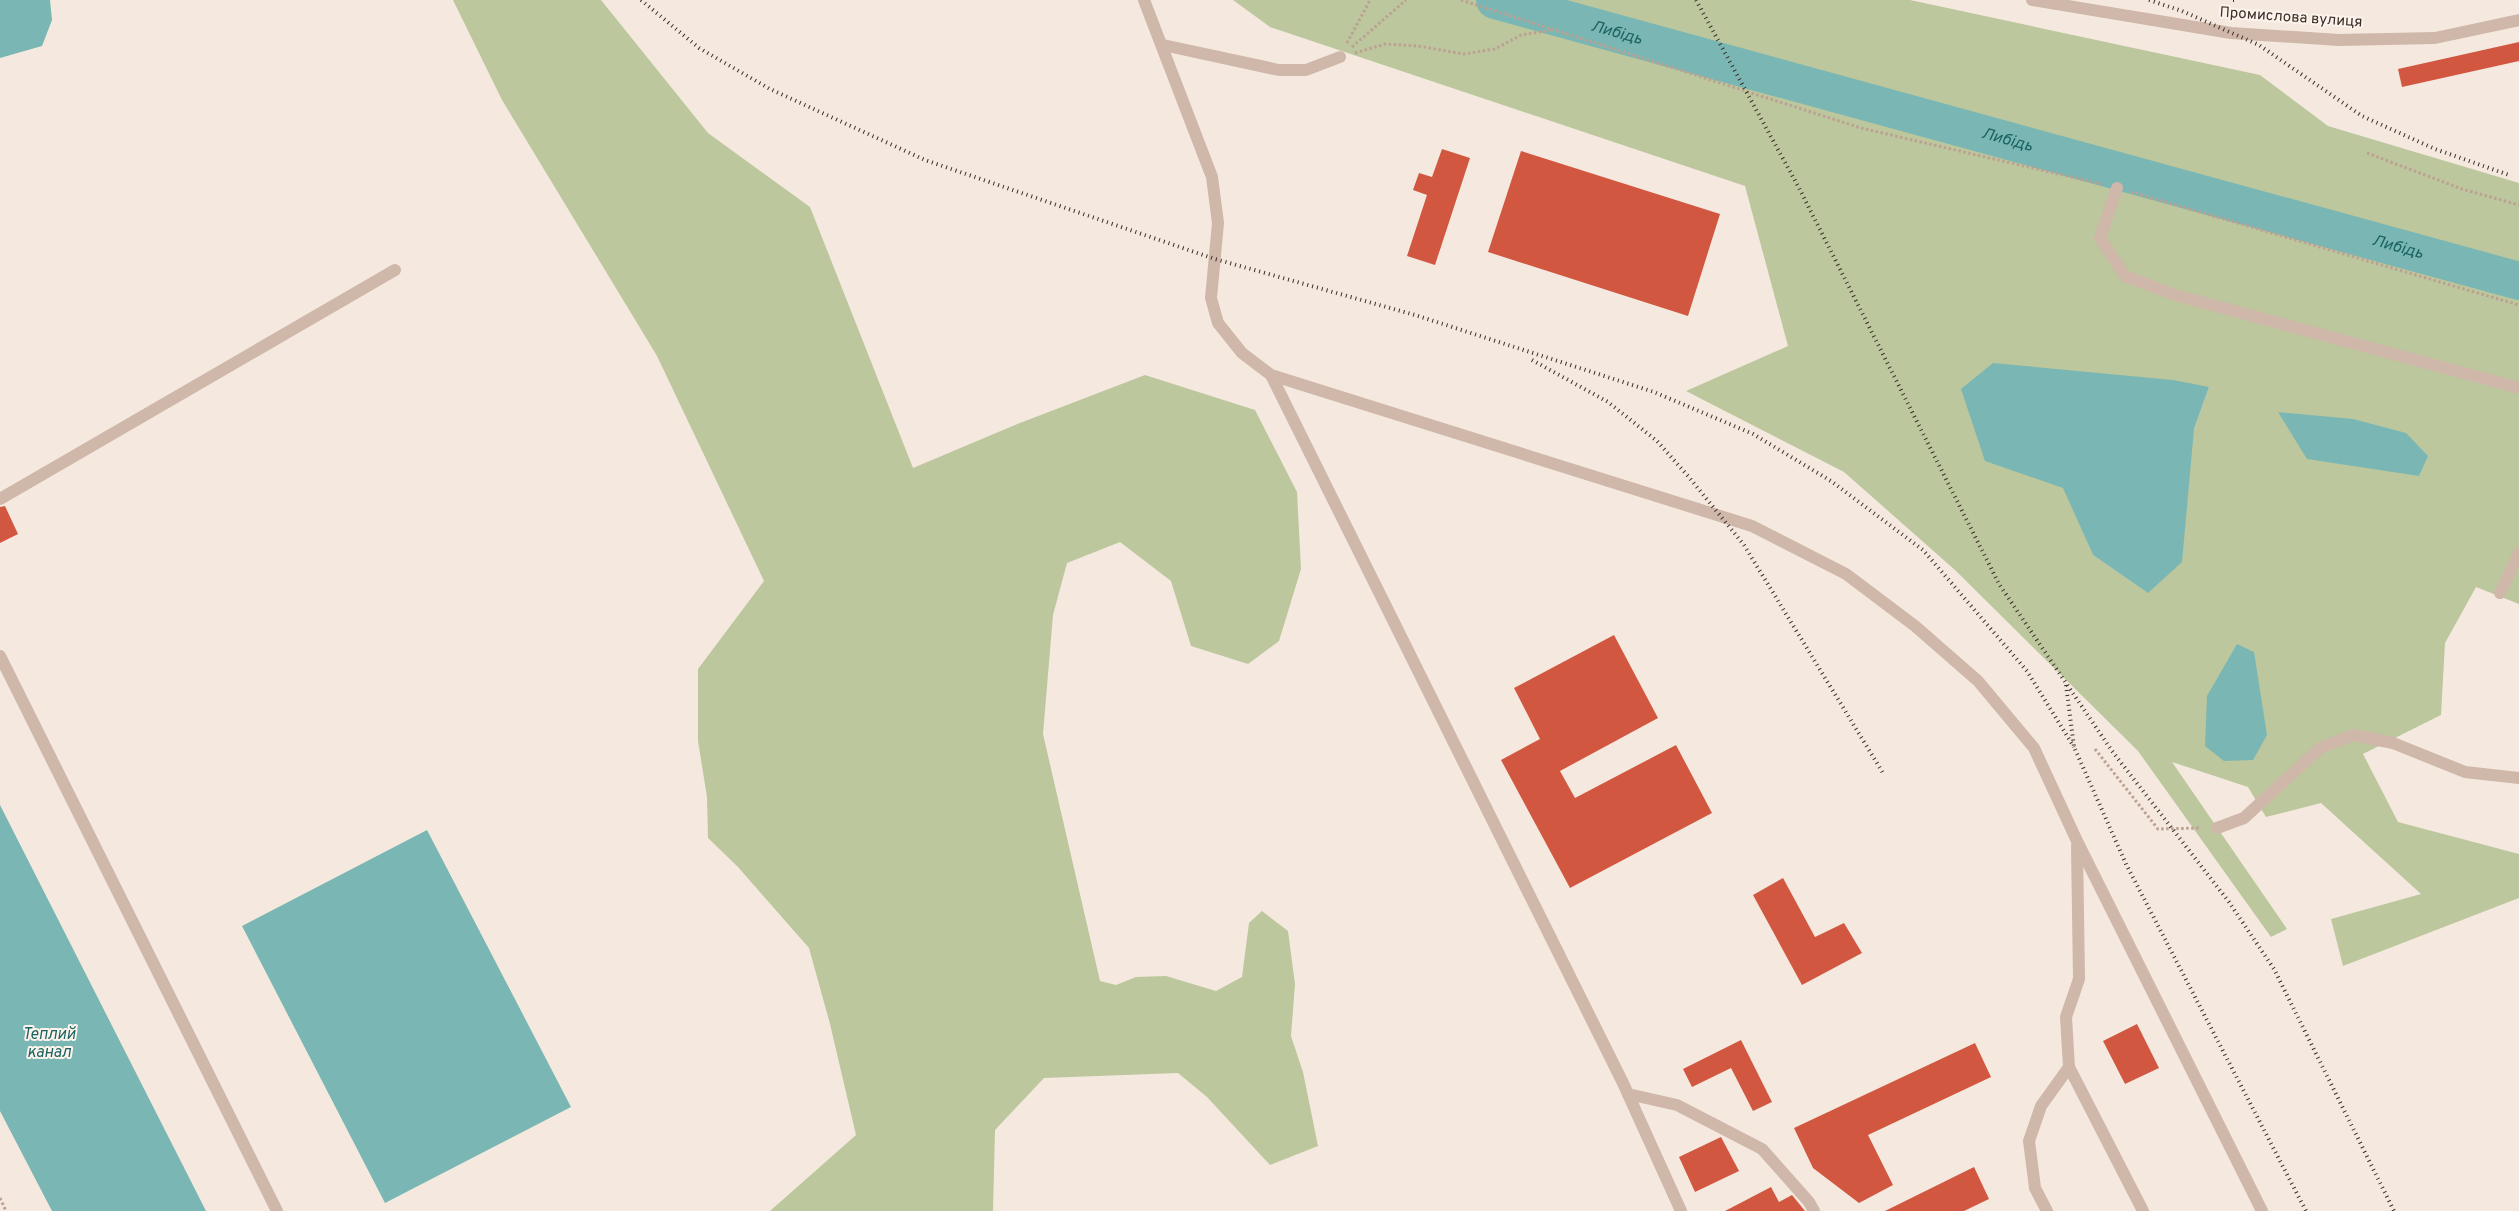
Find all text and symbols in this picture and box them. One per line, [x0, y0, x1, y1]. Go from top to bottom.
street label: Промислова вулиця [2219, 4, 2363, 32]
water label: Либідь [1589, 17, 1644, 50]
water label: Либідь [1979, 124, 2035, 157]
water label: Либідь [2370, 231, 2426, 264]
water label: Теплий канал [23, 1025, 76, 1063]

